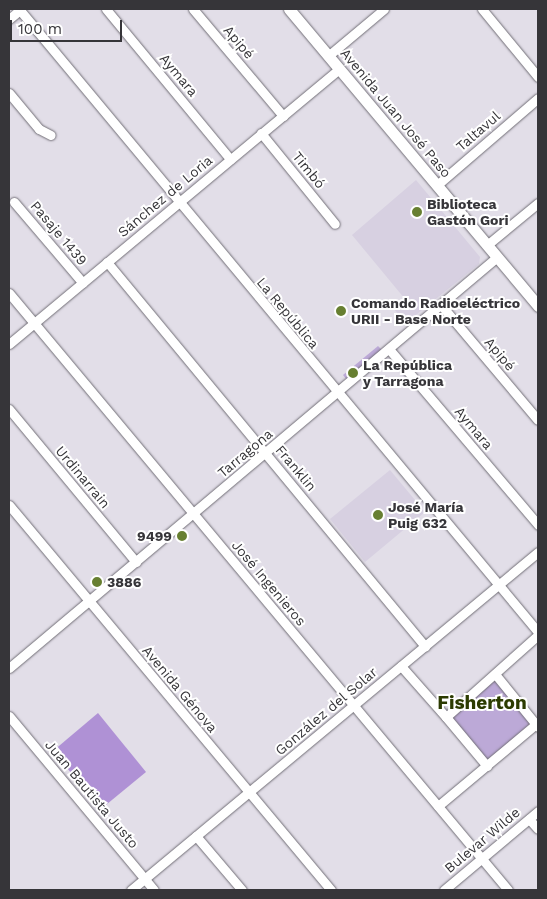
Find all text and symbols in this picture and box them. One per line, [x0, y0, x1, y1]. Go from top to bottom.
scale bar [12, 10, 125, 42]
text: 100 m [18, 20, 62, 38]
street label: Apipé [220, 22, 258, 62]
street label: Avenida Juan José Paso [337, 45, 455, 181]
street label: Aymara [156, 50, 202, 100]
street label: Taltavul [453, 107, 503, 155]
street label: Timbó [289, 148, 329, 192]
street label: Sánchez de Loria [114, 152, 216, 240]
place label: Biblioteca Gastón Gori [427, 196, 508, 228]
street label: Pasaje 1439 [27, 197, 91, 269]
marker: Biblioteca Gastón Gori [411, 206, 423, 218]
street label: La República [253, 274, 323, 352]
place label: Comando Radioeléctrico URII - Base Norte [351, 295, 520, 328]
marker: Comando Radioeléctrico URII - Base Norte [335, 305, 347, 317]
street label: Apipé [481, 334, 519, 374]
place label: La República y Tarragona [363, 357, 452, 390]
marker: La República y Tarragona [347, 367, 359, 379]
street label: Aymara [451, 403, 497, 453]
street label: Tarragona [214, 425, 276, 481]
street label: Franklin [272, 442, 320, 494]
street label: Urdinarrain [52, 443, 114, 511]
place label: José María Puig 632 [388, 499, 464, 532]
marker: José María Puig 632 [372, 509, 384, 521]
place label: 9499 [137, 528, 172, 544]
marker: 9499 [176, 530, 188, 542]
street label: José Ingenieros [228, 537, 310, 629]
place label: 3886 [107, 574, 141, 590]
marker: 3886 [91, 576, 103, 588]
street label: Avenida Génova [139, 642, 221, 736]
street label: González del Solar [271, 663, 381, 759]
district label: Fisherton [437, 692, 527, 714]
street label: Juan Bautista Justo [41, 736, 143, 852]
street label: Bulevar Wilde [441, 803, 523, 877]

